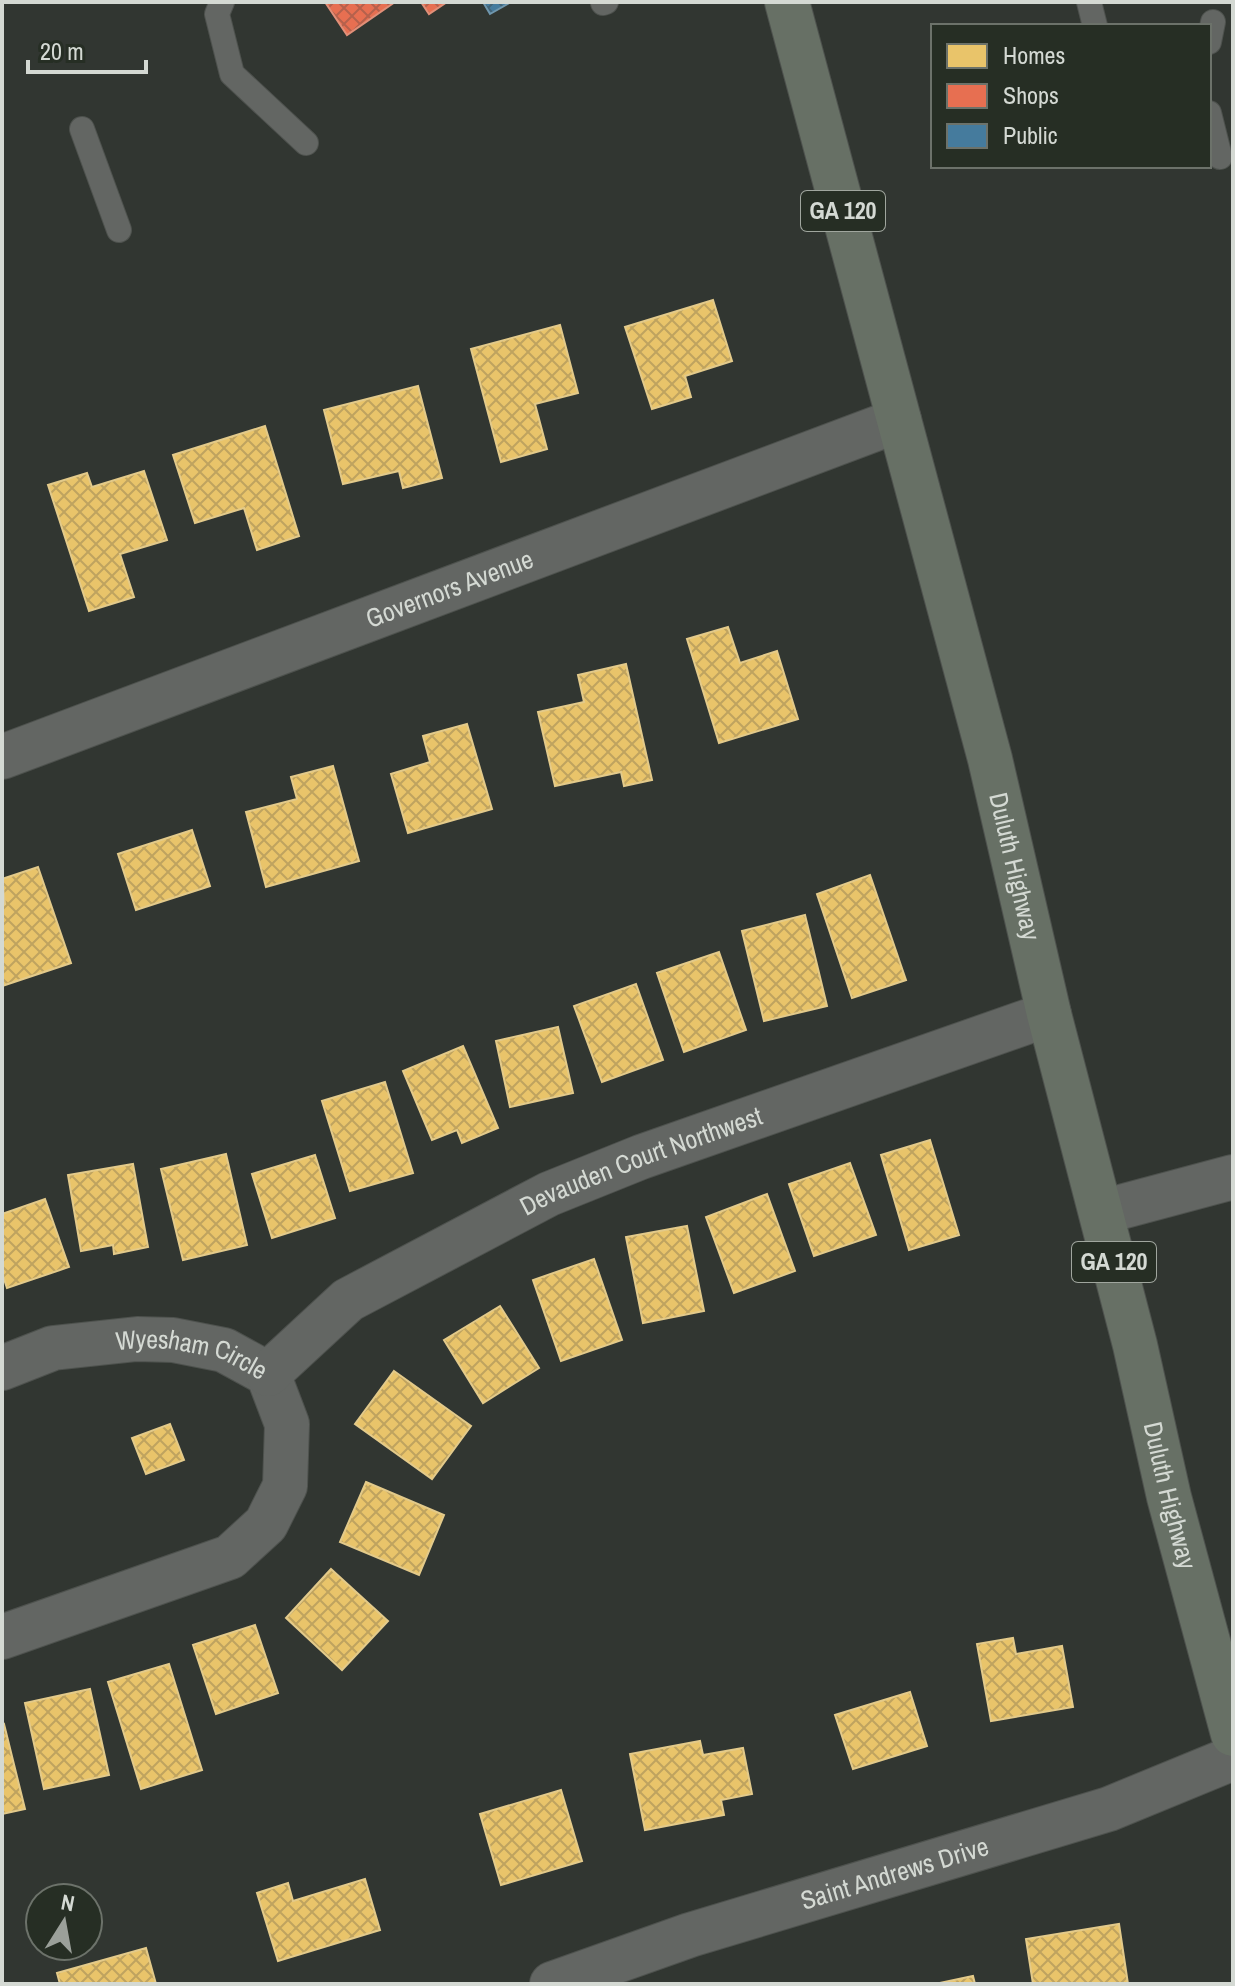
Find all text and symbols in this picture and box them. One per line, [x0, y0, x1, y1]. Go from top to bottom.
scale bar [28, 24, 146, 74]
legend [931, 24, 1211, 168]
text: 20 m [40, 35, 84, 67]
text: Homes [1003, 39, 1065, 71]
text: Shops [1003, 79, 1059, 111]
text: Public [1003, 119, 1058, 151]
road number: GA 120 [801, 191, 885, 231]
street label: Governors Avenue [361, 541, 538, 636]
street label: Duluth Highway [981, 789, 1049, 944]
street label: Devauden Court Northwest [513, 1098, 767, 1223]
road number: GA 120 [1072, 1242, 1156, 1282]
street label: Wyesham Circle [114, 1321, 274, 1387]
street label: Duluth Highway [1136, 1418, 1206, 1573]
street label: Saint Andrews Drive [796, 1828, 993, 1918]
north arrow [24, 1882, 104, 1962]
text: N [59, 1886, 77, 1918]

